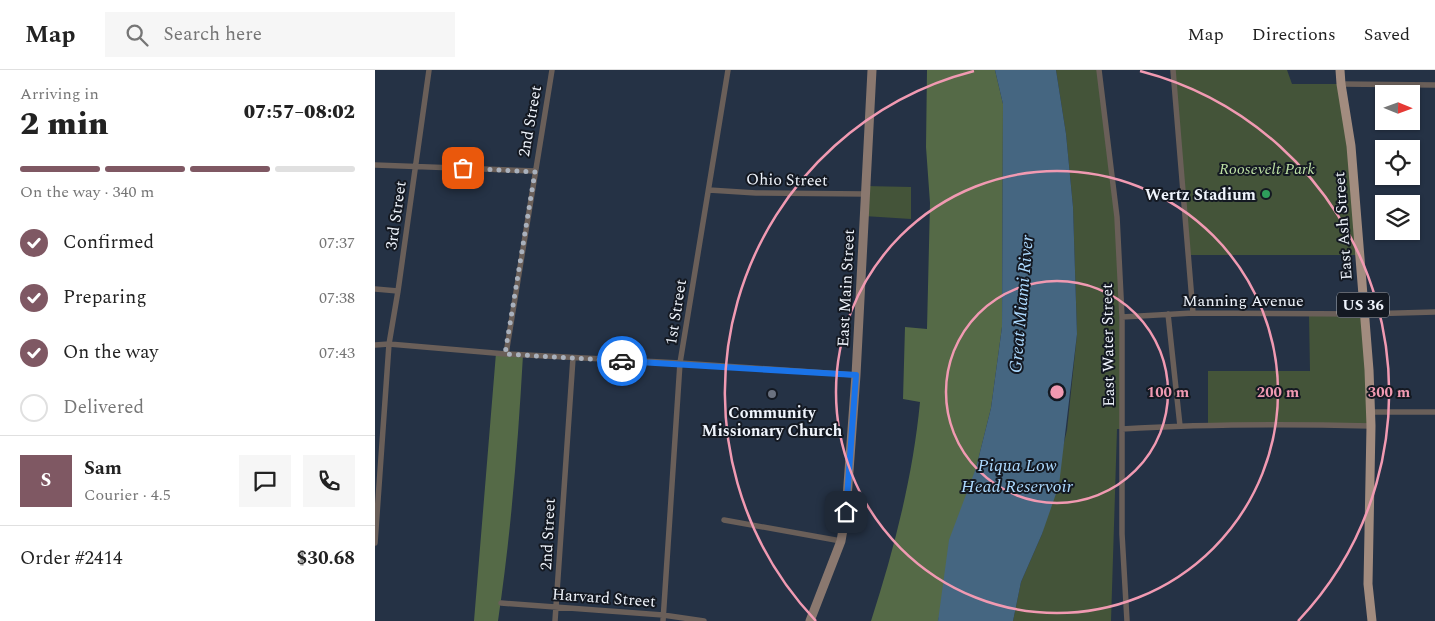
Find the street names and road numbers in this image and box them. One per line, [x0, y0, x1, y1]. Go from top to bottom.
street label: 2nd Street [512, 83, 548, 159]
street label: Ohio Street [746, 167, 828, 193]
street label: East Ash Street [1327, 171, 1359, 281]
street label: 3rd Street [379, 179, 413, 251]
street label: East Main Street [831, 228, 861, 348]
street label: 1st Street [659, 277, 693, 347]
street label: East Water Street [1095, 283, 1121, 407]
street label: Manning Avenue [1182, 289, 1304, 313]
road number: US 36 [1337, 292, 1389, 318]
street label: 2nd Street [534, 497, 562, 571]
street label: Harvard Street [551, 582, 657, 614]

